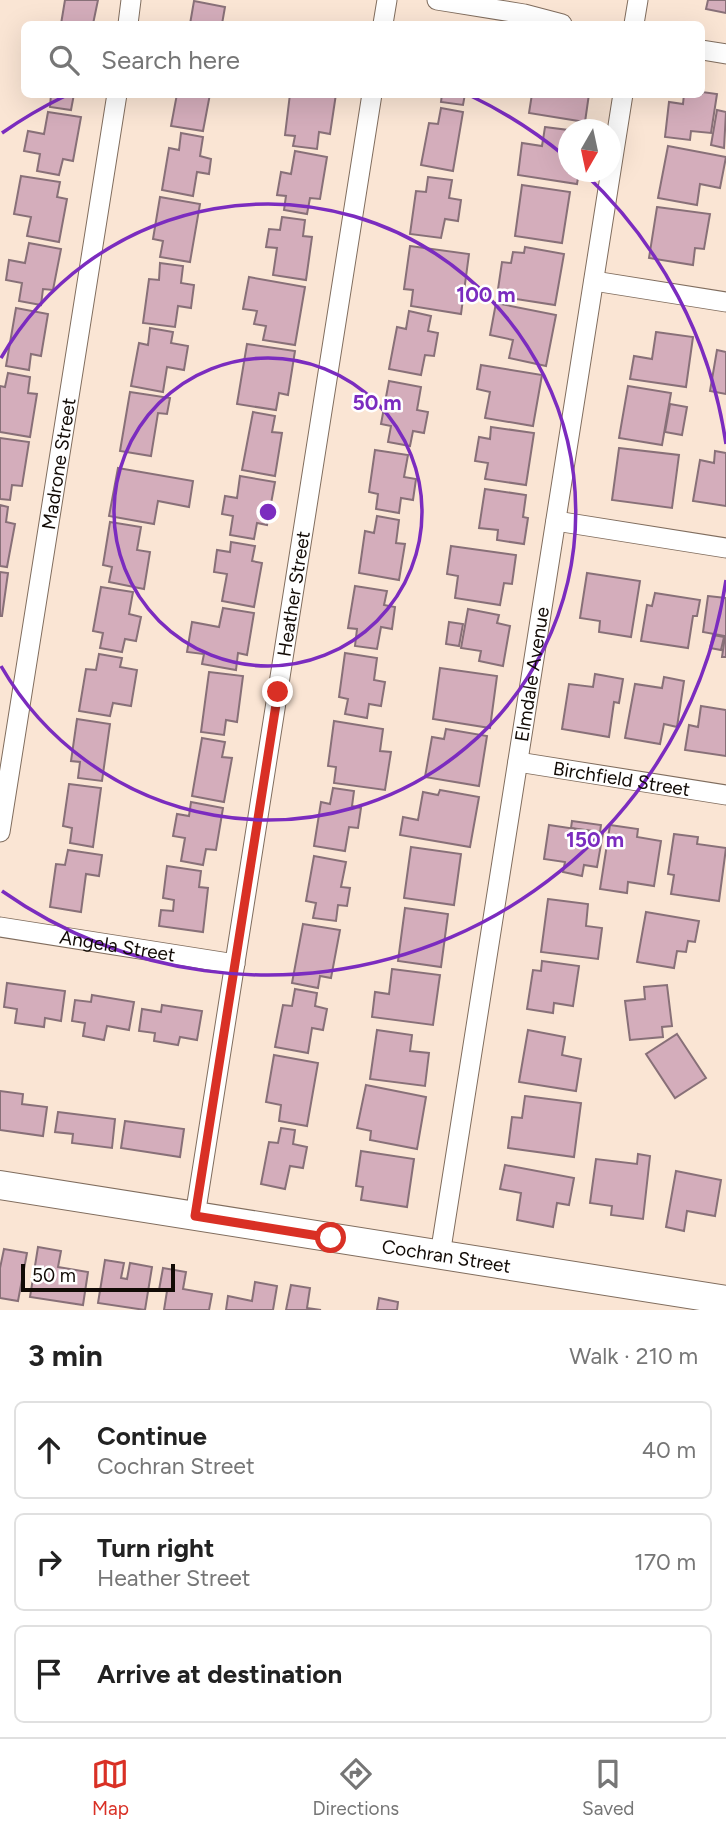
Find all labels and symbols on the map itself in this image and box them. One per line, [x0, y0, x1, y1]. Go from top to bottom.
north arrow [558, 119, 621, 182]
text: 100 m [456, 282, 516, 307]
text: 50 m [352, 390, 402, 415]
street label: Madrone Street [37, 396, 80, 531]
centre of rings [256, 500, 280, 524]
street label: Heather Street [272, 529, 314, 658]
street label: Elmdale Avenue [510, 605, 554, 743]
route end [262, 676, 293, 707]
street label: Birchfield Street [552, 756, 692, 801]
text: 150 m [566, 827, 624, 852]
street label: Angela Street [58, 925, 177, 966]
route start [315, 1222, 346, 1253]
street label: Cochran Street [380, 1234, 513, 1277]
scale bar [21, 1261, 175, 1293]

